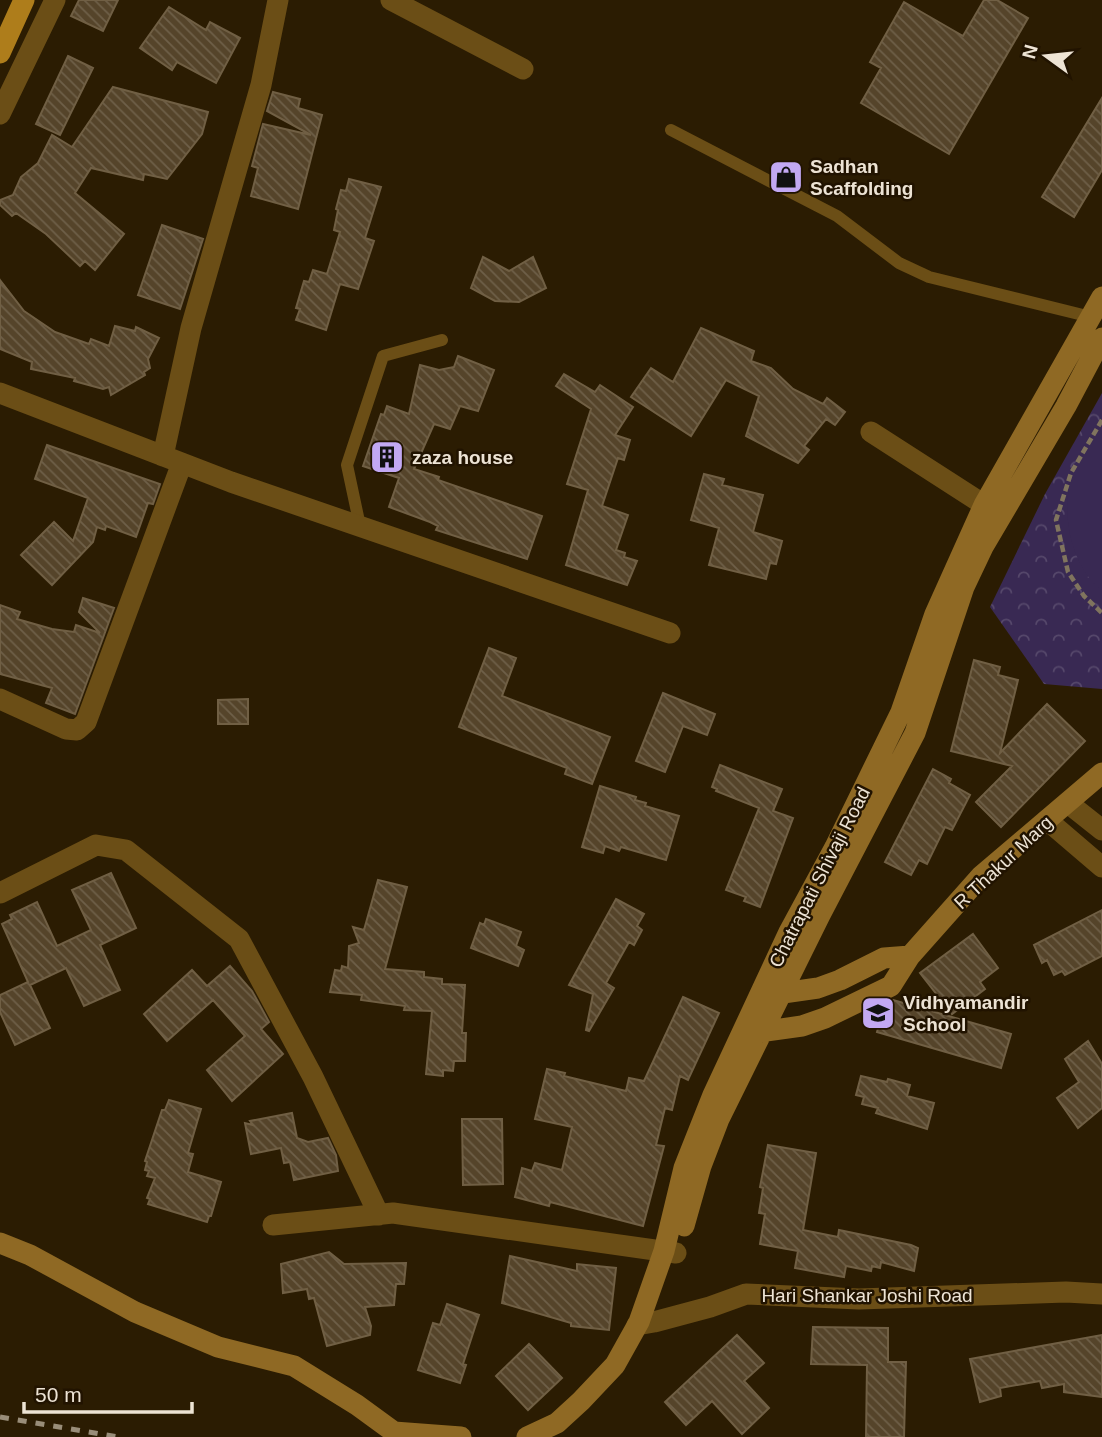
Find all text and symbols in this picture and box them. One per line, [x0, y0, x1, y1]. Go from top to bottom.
north arrow [1011, 21, 1081, 91]
text: N [1018, 42, 1042, 61]
place label: Sadhan Scaffolding [810, 156, 913, 199]
shop icon: Sadhan Scaffolding [767, 158, 805, 196]
building icon: zaza house [368, 438, 406, 476]
place label: zaza house [412, 447, 513, 468]
street label: Chatrapati Shivaji Road [765, 784, 874, 971]
street label: R Thakur Marg [950, 812, 1057, 913]
place label: Vidhyamandir School [903, 992, 1029, 1035]
school or university icon: Vidhyamandir School [859, 994, 897, 1032]
street label: Hari Shankar Joshi Road [761, 1285, 973, 1306]
scale bar [24, 1370, 192, 1414]
text: 50 m [35, 1383, 82, 1406]

